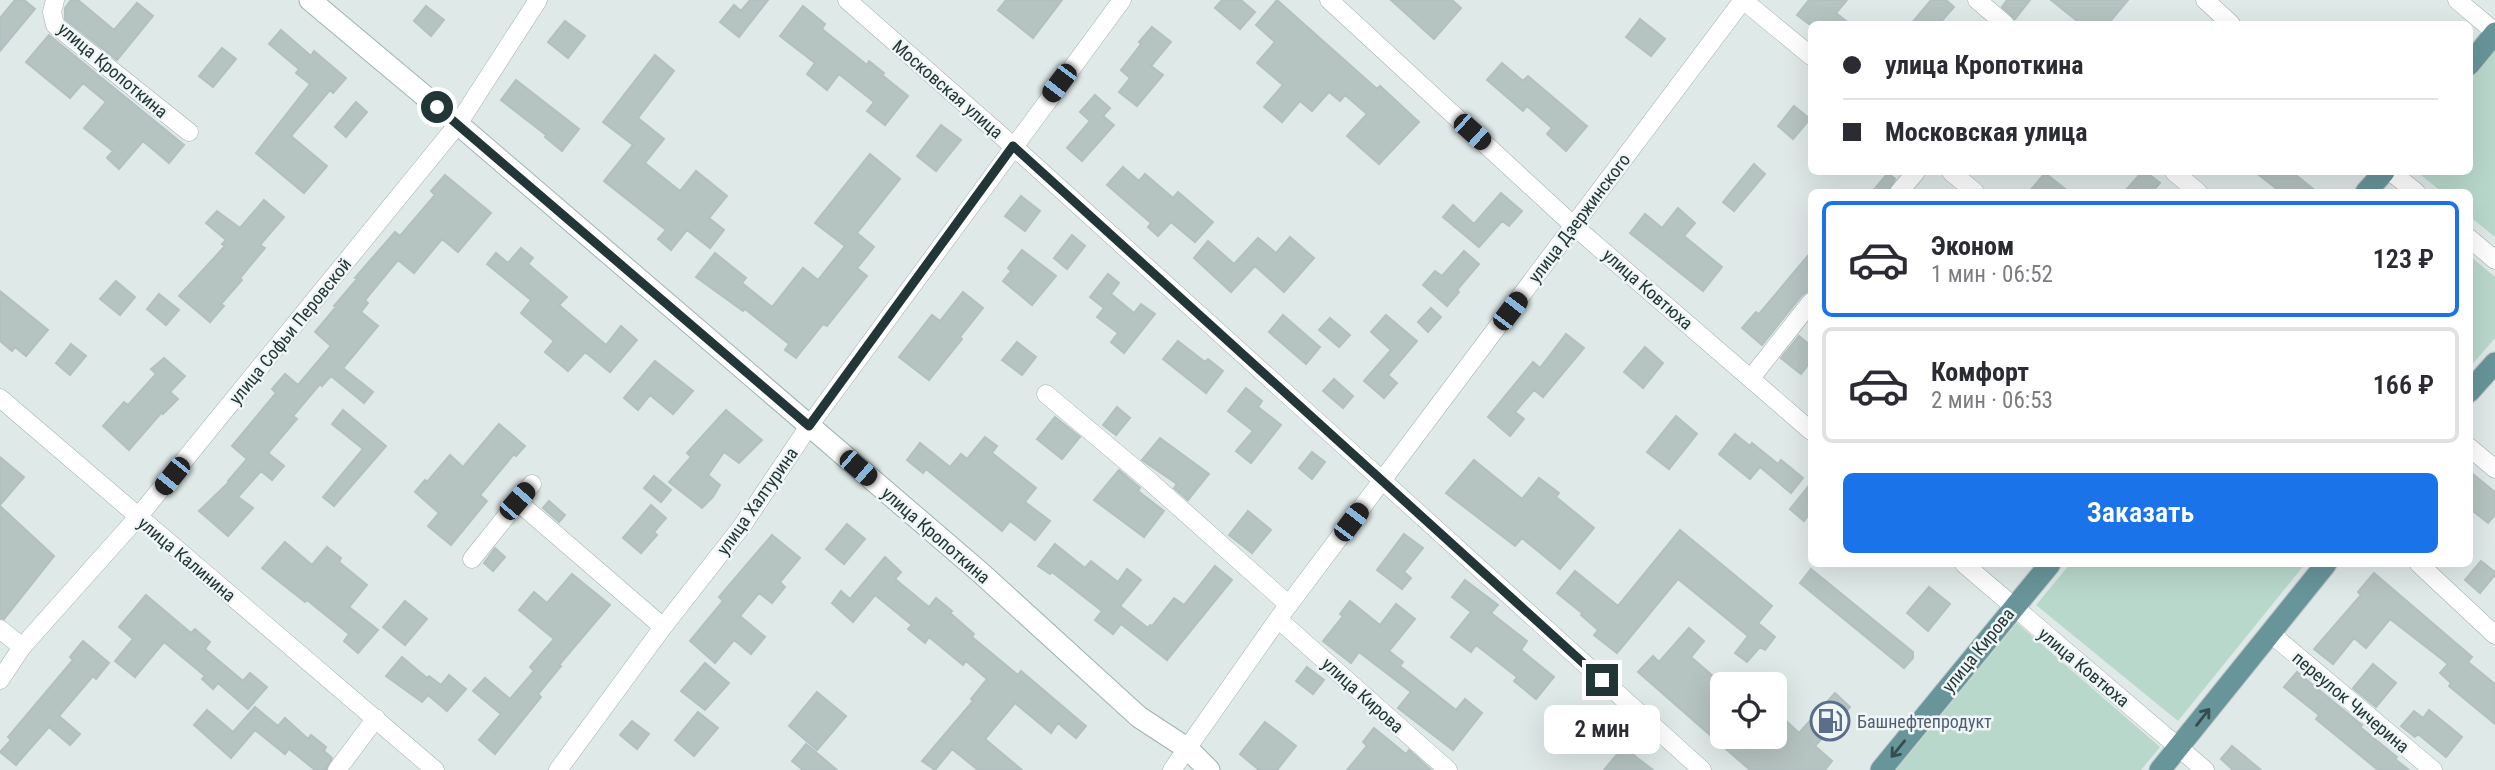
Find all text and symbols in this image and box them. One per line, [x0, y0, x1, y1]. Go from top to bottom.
street label: улица Кропоткина [54, 18, 172, 122]
street label: Московская улица [888, 35, 1008, 143]
text: улица Кропоткина [1885, 50, 2084, 80]
car [1038, 60, 1081, 106]
route start [421, 91, 453, 123]
car [1450, 110, 1495, 154]
text: Московская улица [1885, 117, 2087, 147]
street label: улица Дзержинского [1524, 149, 1634, 287]
icon: car [1847, 228, 1910, 291]
text: Эконом [1931, 231, 2014, 261]
street label: улица Ковтюха [1599, 244, 1697, 334]
text: 123 ₽ [2373, 244, 2434, 274]
street label: улица Софьи Перовской [225, 254, 355, 408]
text: 1 мин · 06:52 [1931, 261, 2053, 288]
car [1489, 288, 1532, 334]
icon: car [1847, 354, 1910, 417]
text: Комфорт [1931, 357, 2029, 387]
text: 166 ₽ [2373, 370, 2434, 400]
text: 2 мин · 06:53 [1931, 387, 2053, 414]
street label: улица Халтурина [712, 443, 802, 559]
car [836, 446, 881, 490]
car [151, 453, 194, 499]
button: Заказать [1843, 473, 2438, 553]
car [496, 478, 539, 524]
street label: улица Кропоткина [878, 482, 994, 588]
car [1330, 499, 1373, 545]
street label: улица Калинина [134, 512, 240, 606]
street label: улица Кирова [1938, 604, 2018, 696]
street label: улица Ковтюха [2034, 623, 2134, 711]
street label: переулок Чичерина [2288, 647, 2414, 757]
street label: улица Кирова [1318, 653, 1408, 737]
route end [1586, 664, 1618, 696]
map controls [1710, 672, 1787, 749]
button: locate [1710, 672, 1787, 749]
fuel station icon: Башнефтепродукт [1809, 700, 1851, 742]
callout: 2 мин [1544, 704, 1660, 754]
one-way arrow [2196, 709, 2211, 727]
place label: Башнефтепродукт [1857, 711, 1992, 732]
text: 2 мин [1574, 716, 1630, 743]
one-way arrow [1890, 739, 1906, 757]

